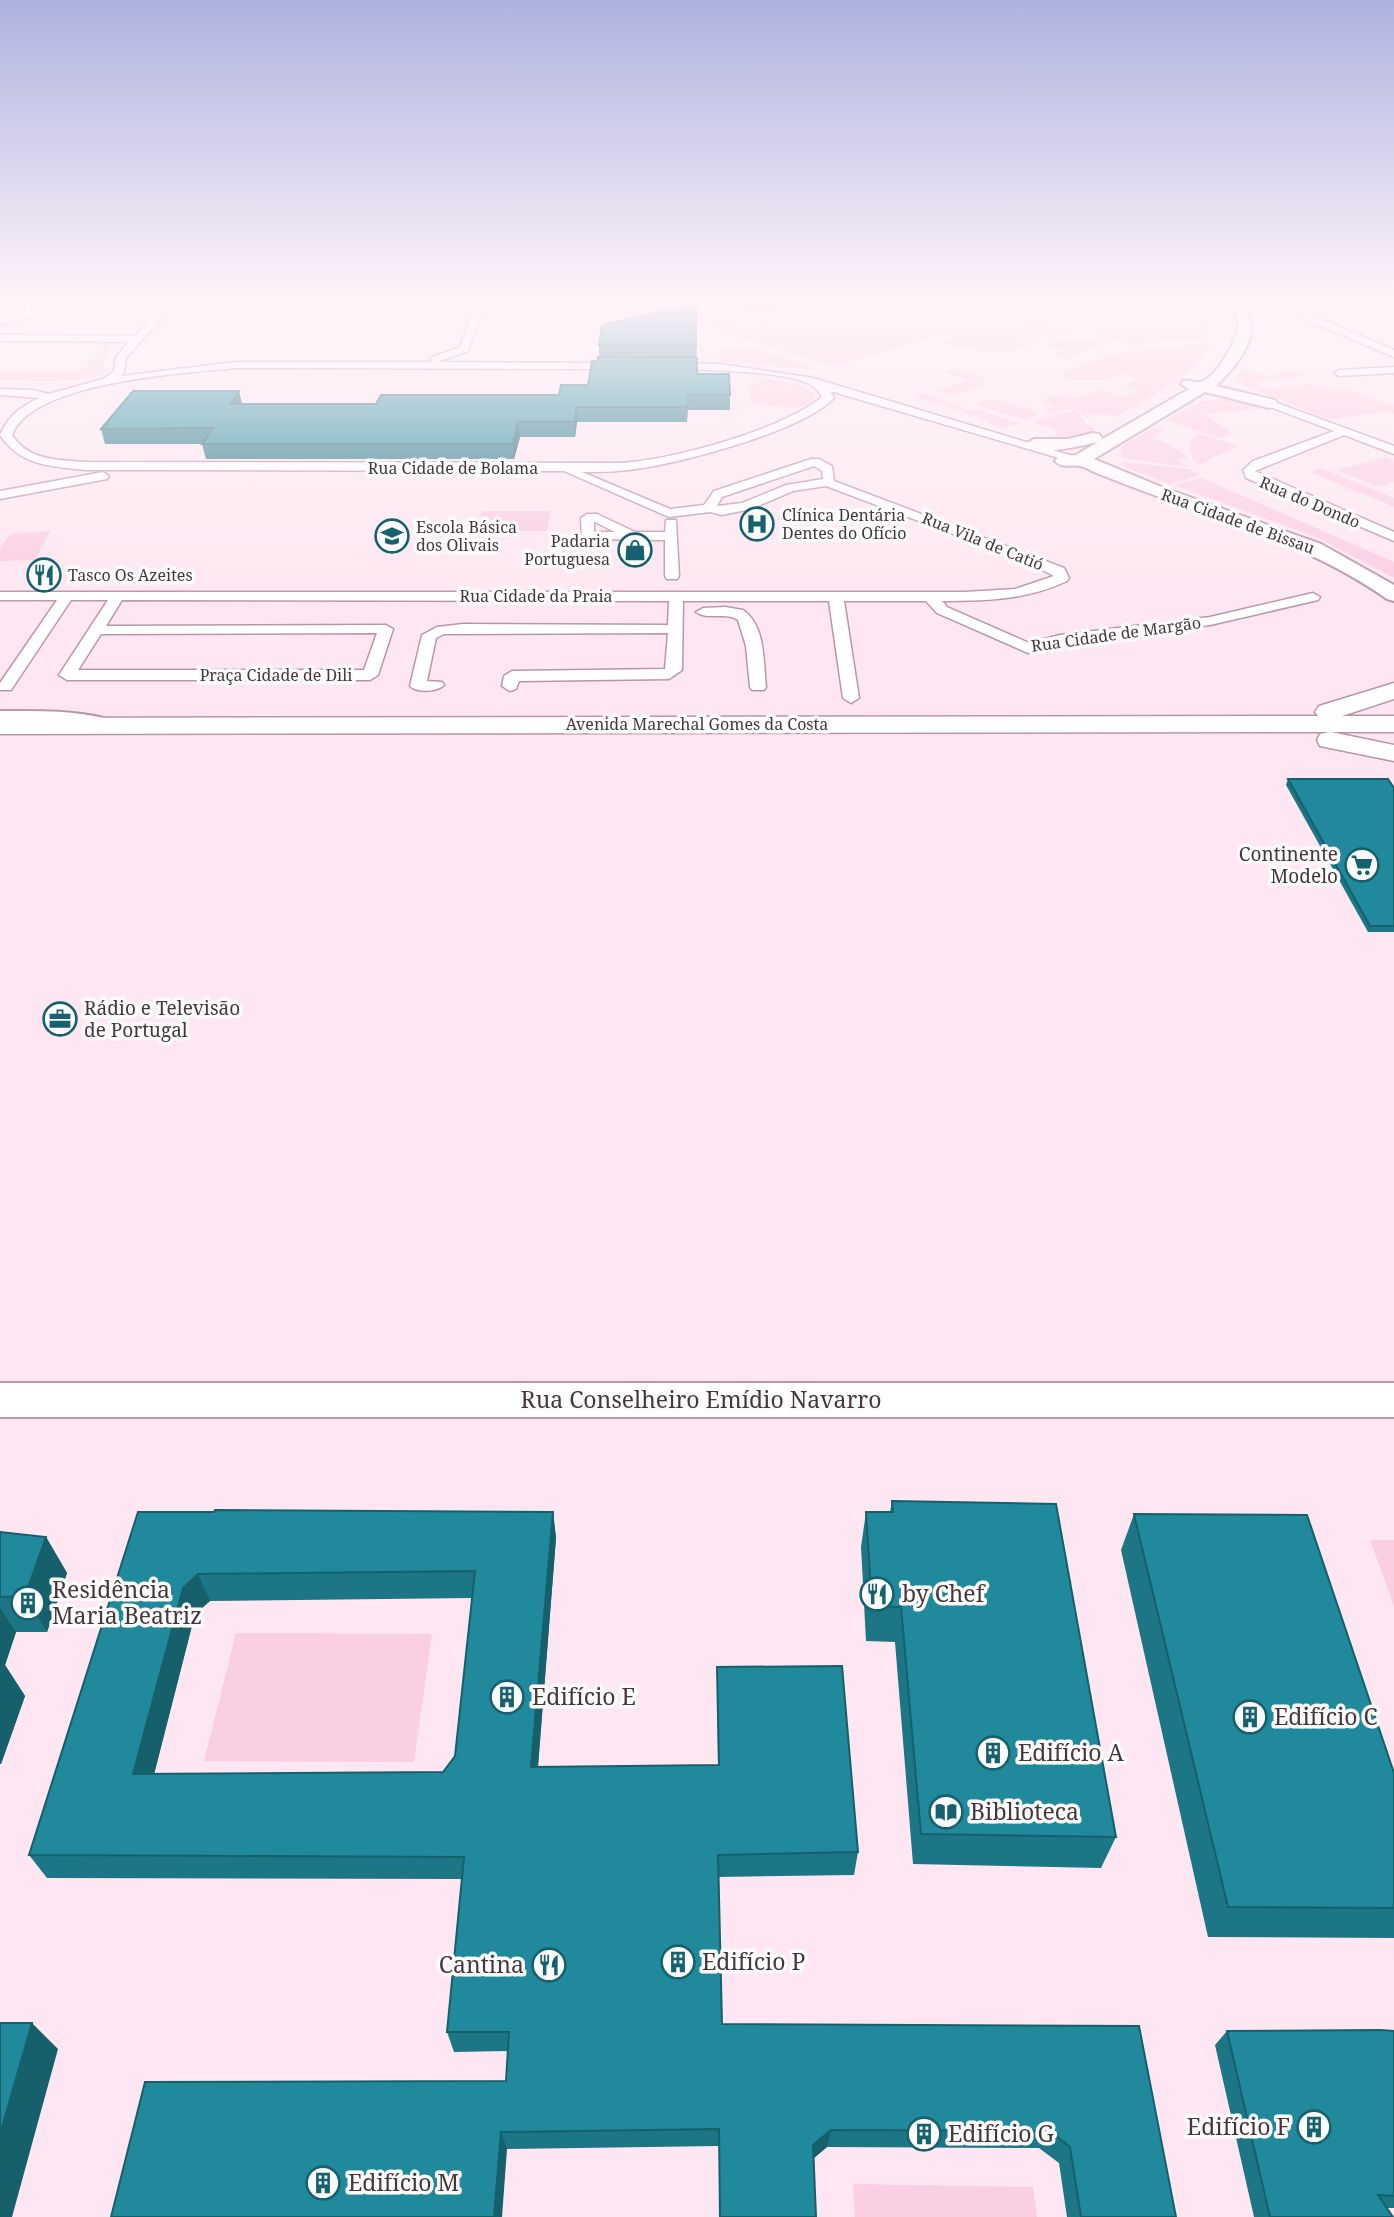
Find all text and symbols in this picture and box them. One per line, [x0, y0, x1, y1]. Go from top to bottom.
street label: Rua Cidade de Bolama [368, 457, 538, 479]
street label: Rua do Dondo [1256, 471, 1364, 533]
street label: Rua Cidade de Bissau [1158, 483, 1318, 559]
place label: Clínica Dentária Dentes do Ofício [782, 504, 906, 544]
hospital icon: Clínica Dentária Dentes do Ofício [738, 505, 776, 543]
street label: Rua Vila de Catió [919, 507, 1047, 575]
place label: Escola Básica dos Olivais [416, 516, 517, 556]
school or university icon: Escola Básica dos Olivais [373, 517, 411, 555]
place label: Padaria Portuguesa [524, 530, 610, 570]
shop icon: Padaria Portuguesa [616, 531, 654, 569]
restaurant icon: Tasco Os Azeites [25, 556, 63, 594]
place label: Tasco Os Azeites [68, 564, 193, 586]
street label: Rua Cidade da Praia [459, 585, 613, 607]
street label: Rua Cidade de Margão [1030, 611, 1202, 657]
street label: Praça Cidade de Dili [200, 664, 352, 686]
street label: Avenida Marechal Gomes da Costa [566, 713, 828, 735]
place label: Continente Modelo [1239, 841, 1338, 889]
supermarket icon: Continente Modelo [1343, 846, 1381, 884]
place label: Rádio e Televisão de Portugal [84, 995, 240, 1043]
office icon: Rádio e Televisão de Portugal [41, 1000, 79, 1038]
street label: Rua Conselheiro Emídio Navarro [521, 1383, 881, 1415]
place label: Residência Maria Beatriz [52, 1573, 202, 1631]
restaurant icon: by Chef [858, 1575, 896, 1613]
place label: by Chef [902, 1577, 987, 1609]
building icon: Residência Maria Beatriz [9, 1584, 47, 1622]
building icon: Edifício E [488, 1678, 526, 1716]
place label: Edifício E [532, 1680, 636, 1712]
building icon: Edifício C [1231, 1698, 1269, 1736]
place label: Edifício C [1274, 1700, 1378, 1732]
building icon: Edifício A [974, 1734, 1012, 1772]
place label: Edifício A [1018, 1736, 1125, 1768]
library icon: Biblioteca [927, 1793, 965, 1831]
place label: Biblioteca [970, 1795, 1079, 1827]
building icon: Edifício P [659, 1943, 697, 1981]
place label: Edifício P [702, 1945, 805, 1977]
restaurant icon: Cantina [530, 1946, 568, 1984]
place label: Cantina [439, 1948, 524, 1980]
building icon: Edifício F [1295, 2108, 1333, 2146]
place label: Edifício F [1187, 2110, 1290, 2142]
building icon: Edifício G [905, 2115, 943, 2153]
place label: Edifício G [948, 2117, 1054, 2149]
building icon: Edifício M [304, 2164, 342, 2202]
place label: Edifício M [348, 2166, 459, 2198]

